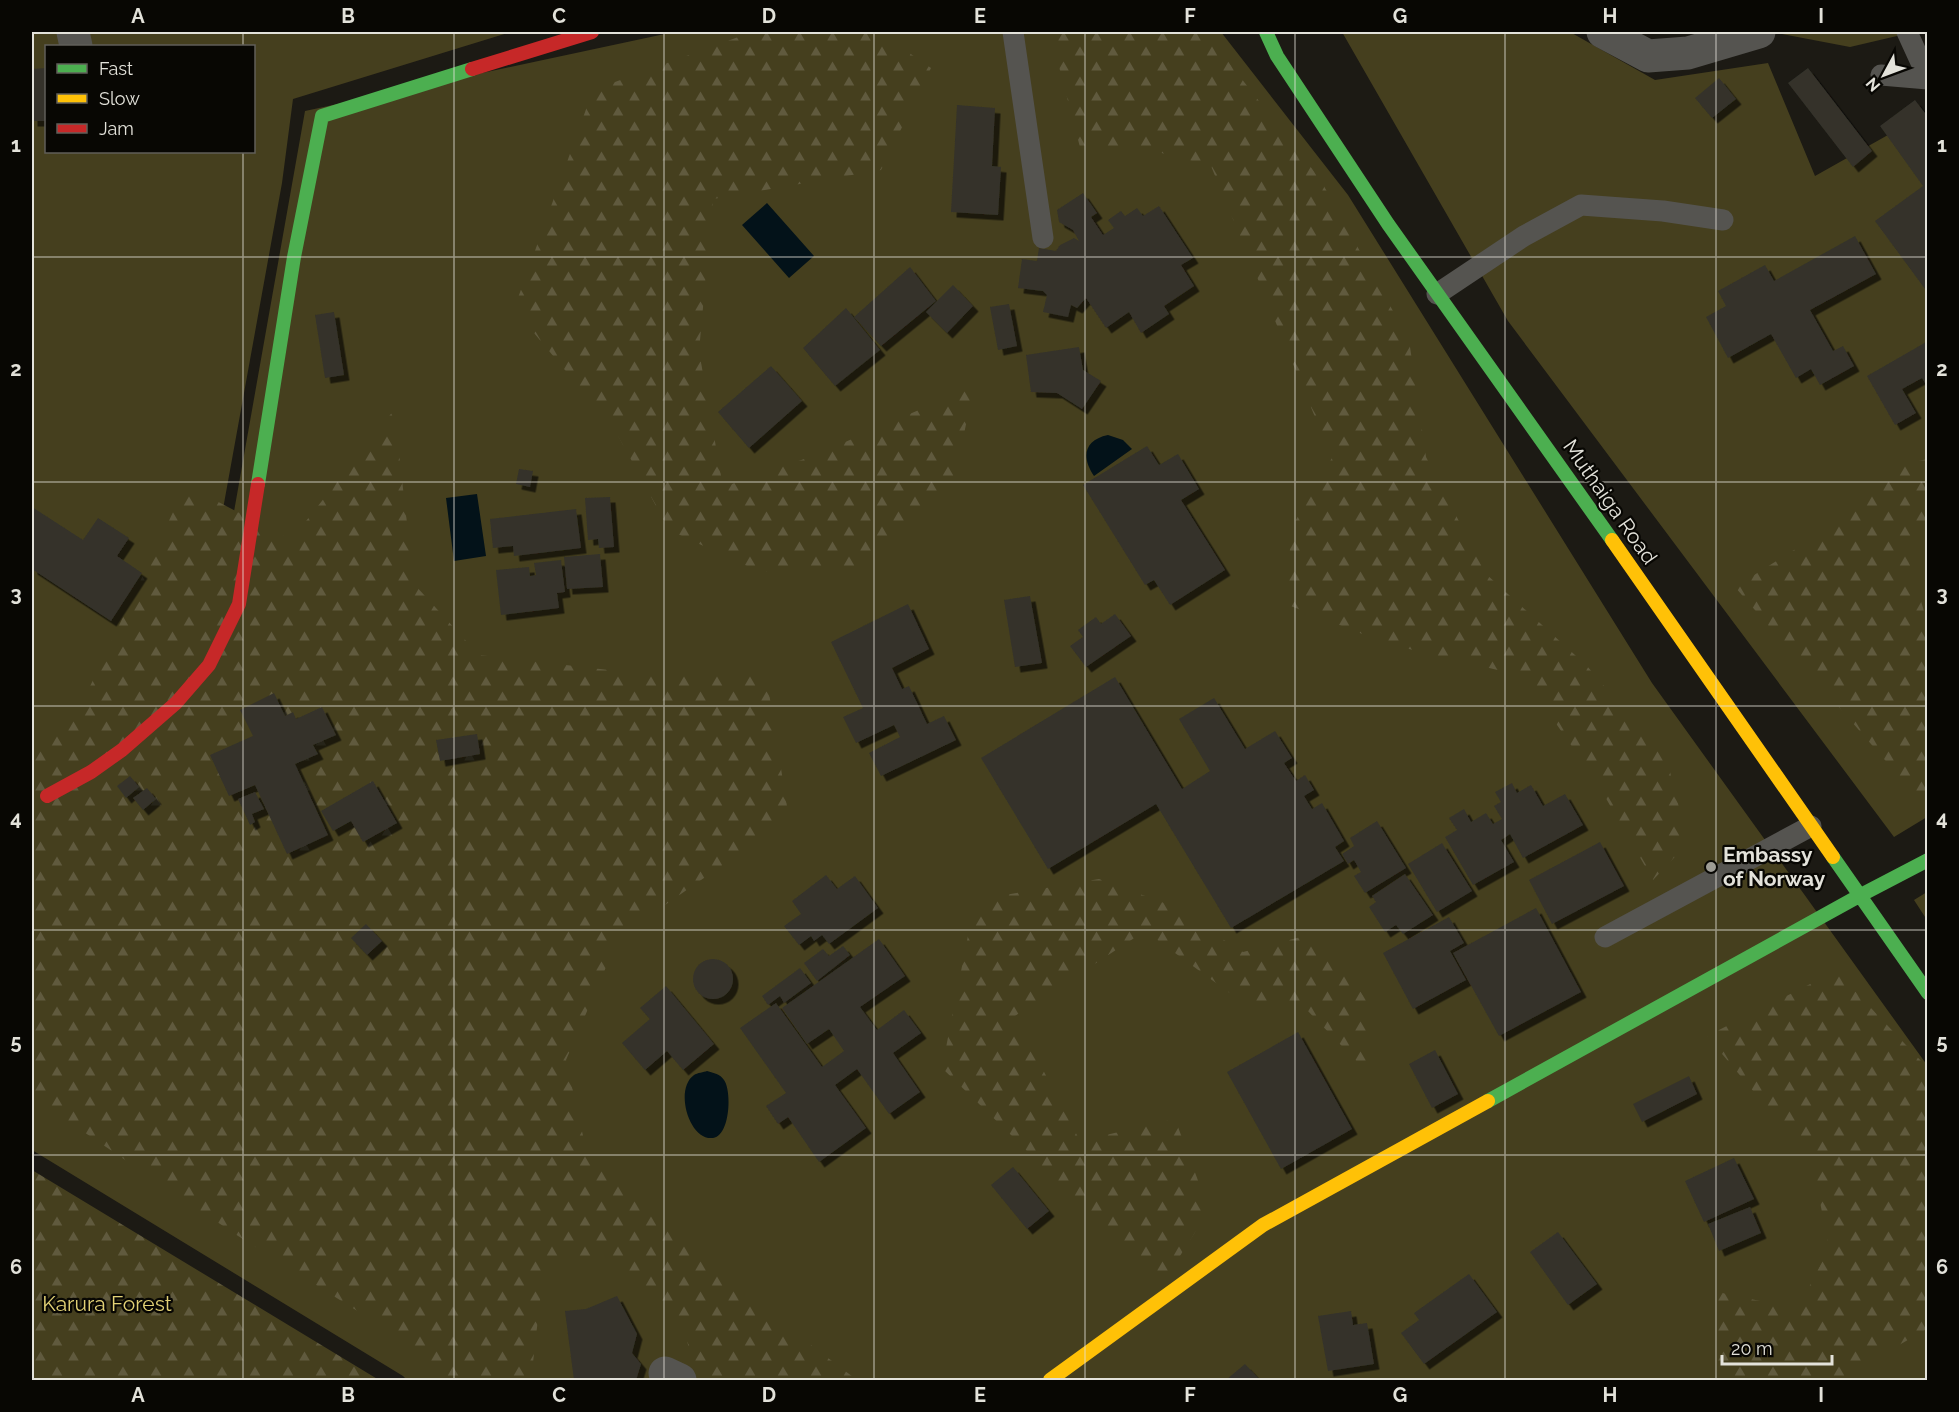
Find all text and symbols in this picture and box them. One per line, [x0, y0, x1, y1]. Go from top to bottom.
text: A [131, 4, 145, 28]
text: B [341, 4, 355, 28]
text: C [552, 4, 566, 28]
text: D [762, 4, 776, 28]
text: E [974, 4, 986, 28]
text: F [1184, 4, 1196, 28]
text: G [1393, 4, 1407, 28]
text: H [1603, 4, 1617, 28]
text: I [1818, 4, 1824, 28]
legend [45, 45, 255, 153]
north arrow [1854, 45, 1914, 105]
text: Fast [99, 58, 133, 79]
text: N [1862, 74, 1884, 95]
text: Slow [99, 88, 140, 109]
text: Jam [99, 118, 134, 139]
text: 1 [11, 133, 21, 157]
text: 1 [1937, 133, 1947, 157]
text: 2 [10, 357, 22, 381]
text: 2 [1936, 357, 1948, 381]
street label: Muthaiga Road [1558, 435, 1663, 569]
text: 3 [10, 582, 22, 606]
text: 3 [1936, 582, 1948, 606]
text: 4 [10, 806, 22, 830]
text: 4 [1936, 806, 1948, 830]
place label: Embassy of Norway [1723, 842, 1826, 891]
marker: Embassy of Norway [1704, 860, 1718, 874]
text: 5 [10, 1030, 22, 1054]
text: 5 [1936, 1030, 1948, 1054]
text: 6 [10, 1255, 22, 1279]
text: 6 [1936, 1255, 1948, 1279]
park label: Karura Forest [42, 1291, 172, 1316]
scale bar [1722, 1328, 1832, 1366]
text: 20 m [1731, 1338, 1773, 1359]
text: A [131, 1383, 145, 1407]
text: B [341, 1383, 355, 1407]
text: C [552, 1383, 566, 1407]
text: D [762, 1383, 776, 1407]
text: E [974, 1383, 986, 1407]
text: F [1184, 1383, 1196, 1407]
text: G [1393, 1383, 1407, 1407]
text: H [1603, 1383, 1617, 1407]
text: I [1818, 1383, 1824, 1407]

